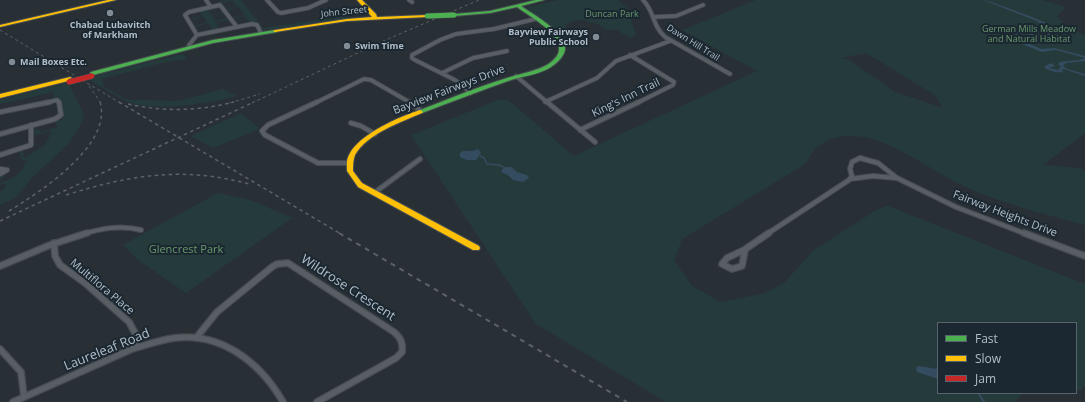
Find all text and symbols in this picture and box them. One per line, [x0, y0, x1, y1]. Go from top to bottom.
street label: John Street [320, 4, 368, 20]
marker: Chabad Lubavitch of Markham [105, 8, 115, 18]
park label: Duncan Park [585, 9, 639, 19]
place label: Chabad Lubavitch of Markham [70, 20, 150, 41]
street label: Dawn Hill Trail [665, 22, 721, 64]
park label: German Mills Meadow and Natural Habitat [982, 24, 1076, 45]
place label: Bayview Fairways Public School [508, 27, 588, 48]
marker: Bayview Fairways Public School [591, 32, 601, 42]
marker: Swim Time [342, 41, 352, 51]
place label: Swim Time [355, 41, 404, 51]
marker: Mail Boxes Etc. [7, 57, 17, 67]
place label: Mail Boxes Etc. [20, 57, 87, 67]
street label: Bayview Fairways Drive [391, 63, 507, 117]
street label: King's Inn Trail [590, 76, 662, 120]
street label: Fairway Heights Drive [951, 188, 1059, 240]
park label: Glencrest Park [149, 243, 223, 257]
street label: Wildrose Crescent [298, 252, 398, 324]
street label: Multiflora Place [67, 256, 137, 318]
legend [937, 322, 1077, 394]
street label: Laureleaf Road [62, 326, 152, 374]
text: Fast [975, 330, 998, 347]
text: Slow [975, 350, 1001, 367]
text: Jam [975, 370, 996, 387]

